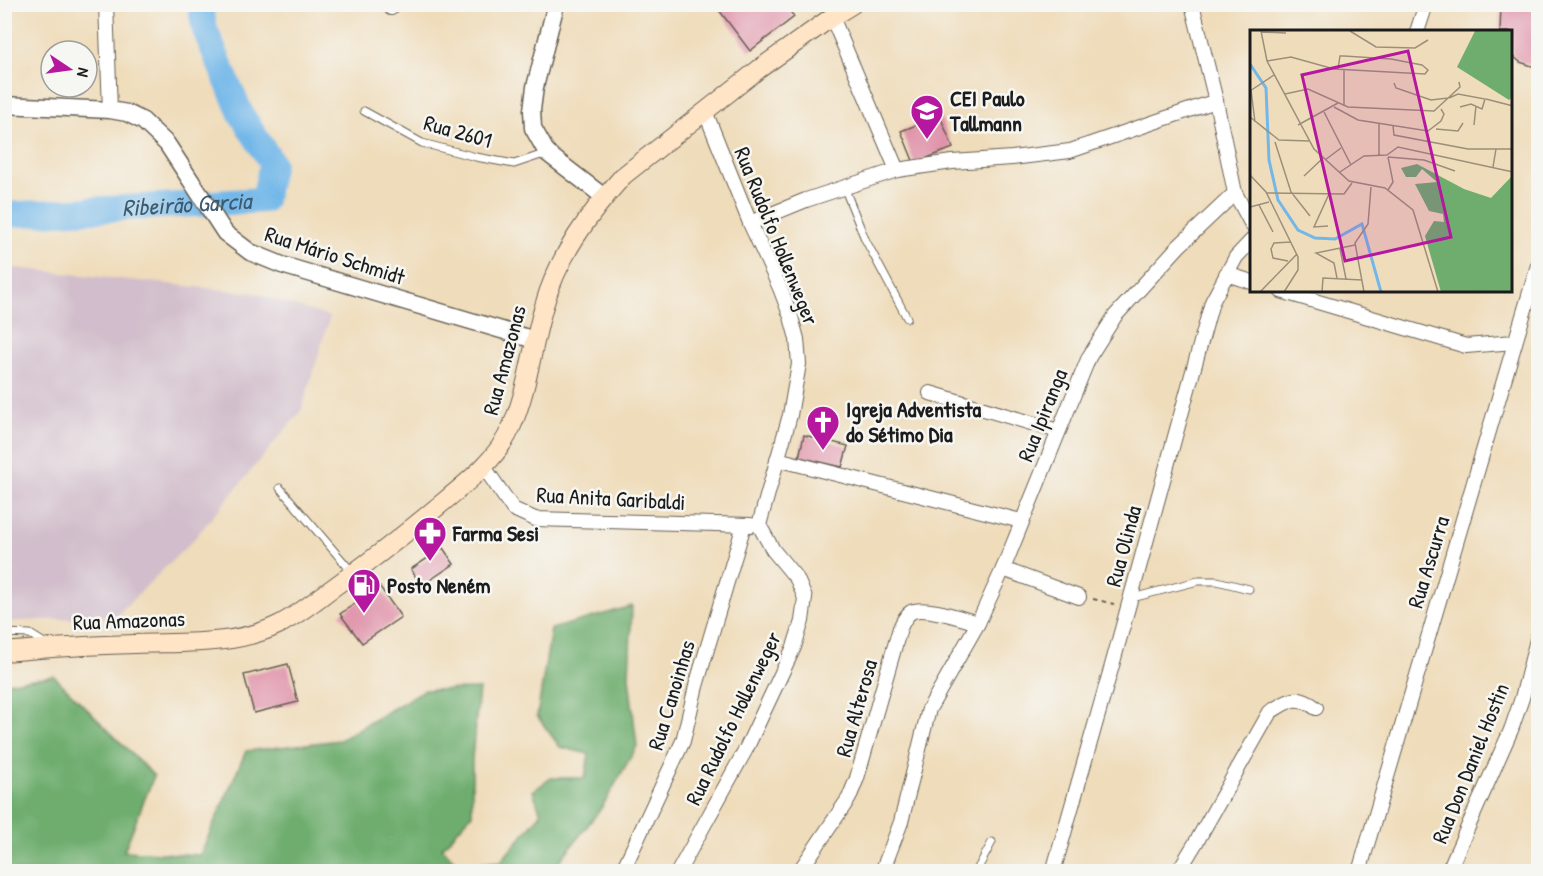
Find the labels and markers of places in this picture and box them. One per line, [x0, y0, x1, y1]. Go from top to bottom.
place label: CEI Paulo Tallmann [949, 83, 1025, 138]
school or university icon: CEI Paulo Tallmann [909, 93, 945, 140]
place label: Igreja Adventista do Sétimo Dia [846, 394, 981, 449]
church icon: Igreja Adventista do Sétimo Dia [805, 404, 841, 451]
pharmacy icon: Farma Sesi [412, 515, 448, 562]
place label: Farma Sesi [452, 518, 539, 548]
fuel station icon: Posto Neném [346, 567, 382, 614]
place label: Posto Neném [387, 570, 491, 600]

